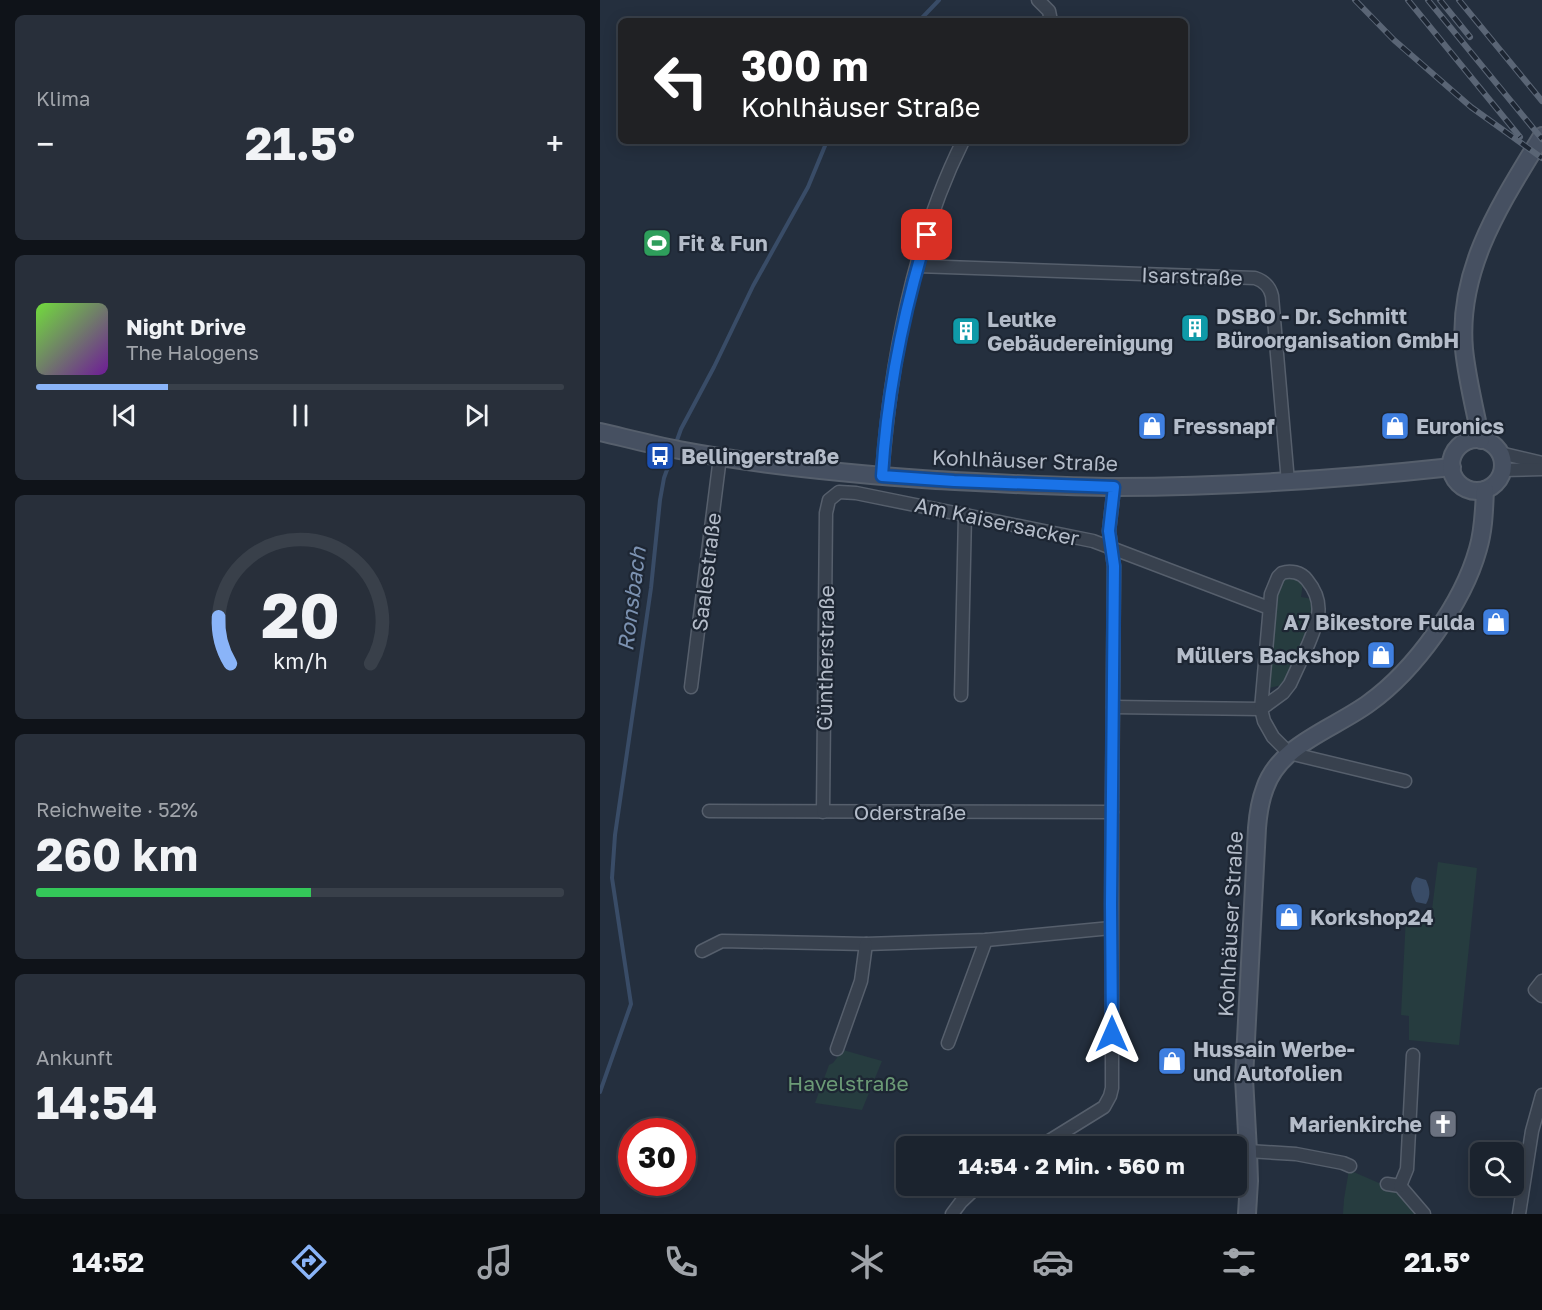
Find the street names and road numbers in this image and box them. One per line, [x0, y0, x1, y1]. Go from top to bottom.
street label: Isarstraße [1141, 261, 1243, 291]
street label: Kohlhäuser Straße [932, 444, 1118, 476]
street label: Am Kaisersacker [912, 491, 1082, 551]
street label: Saalestraße [686, 511, 726, 633]
street label: Güntherstraße [811, 585, 839, 731]
street label: Oderstraße [854, 799, 966, 825]
street label: Kohlhäuser Straße [1212, 830, 1248, 1018]

